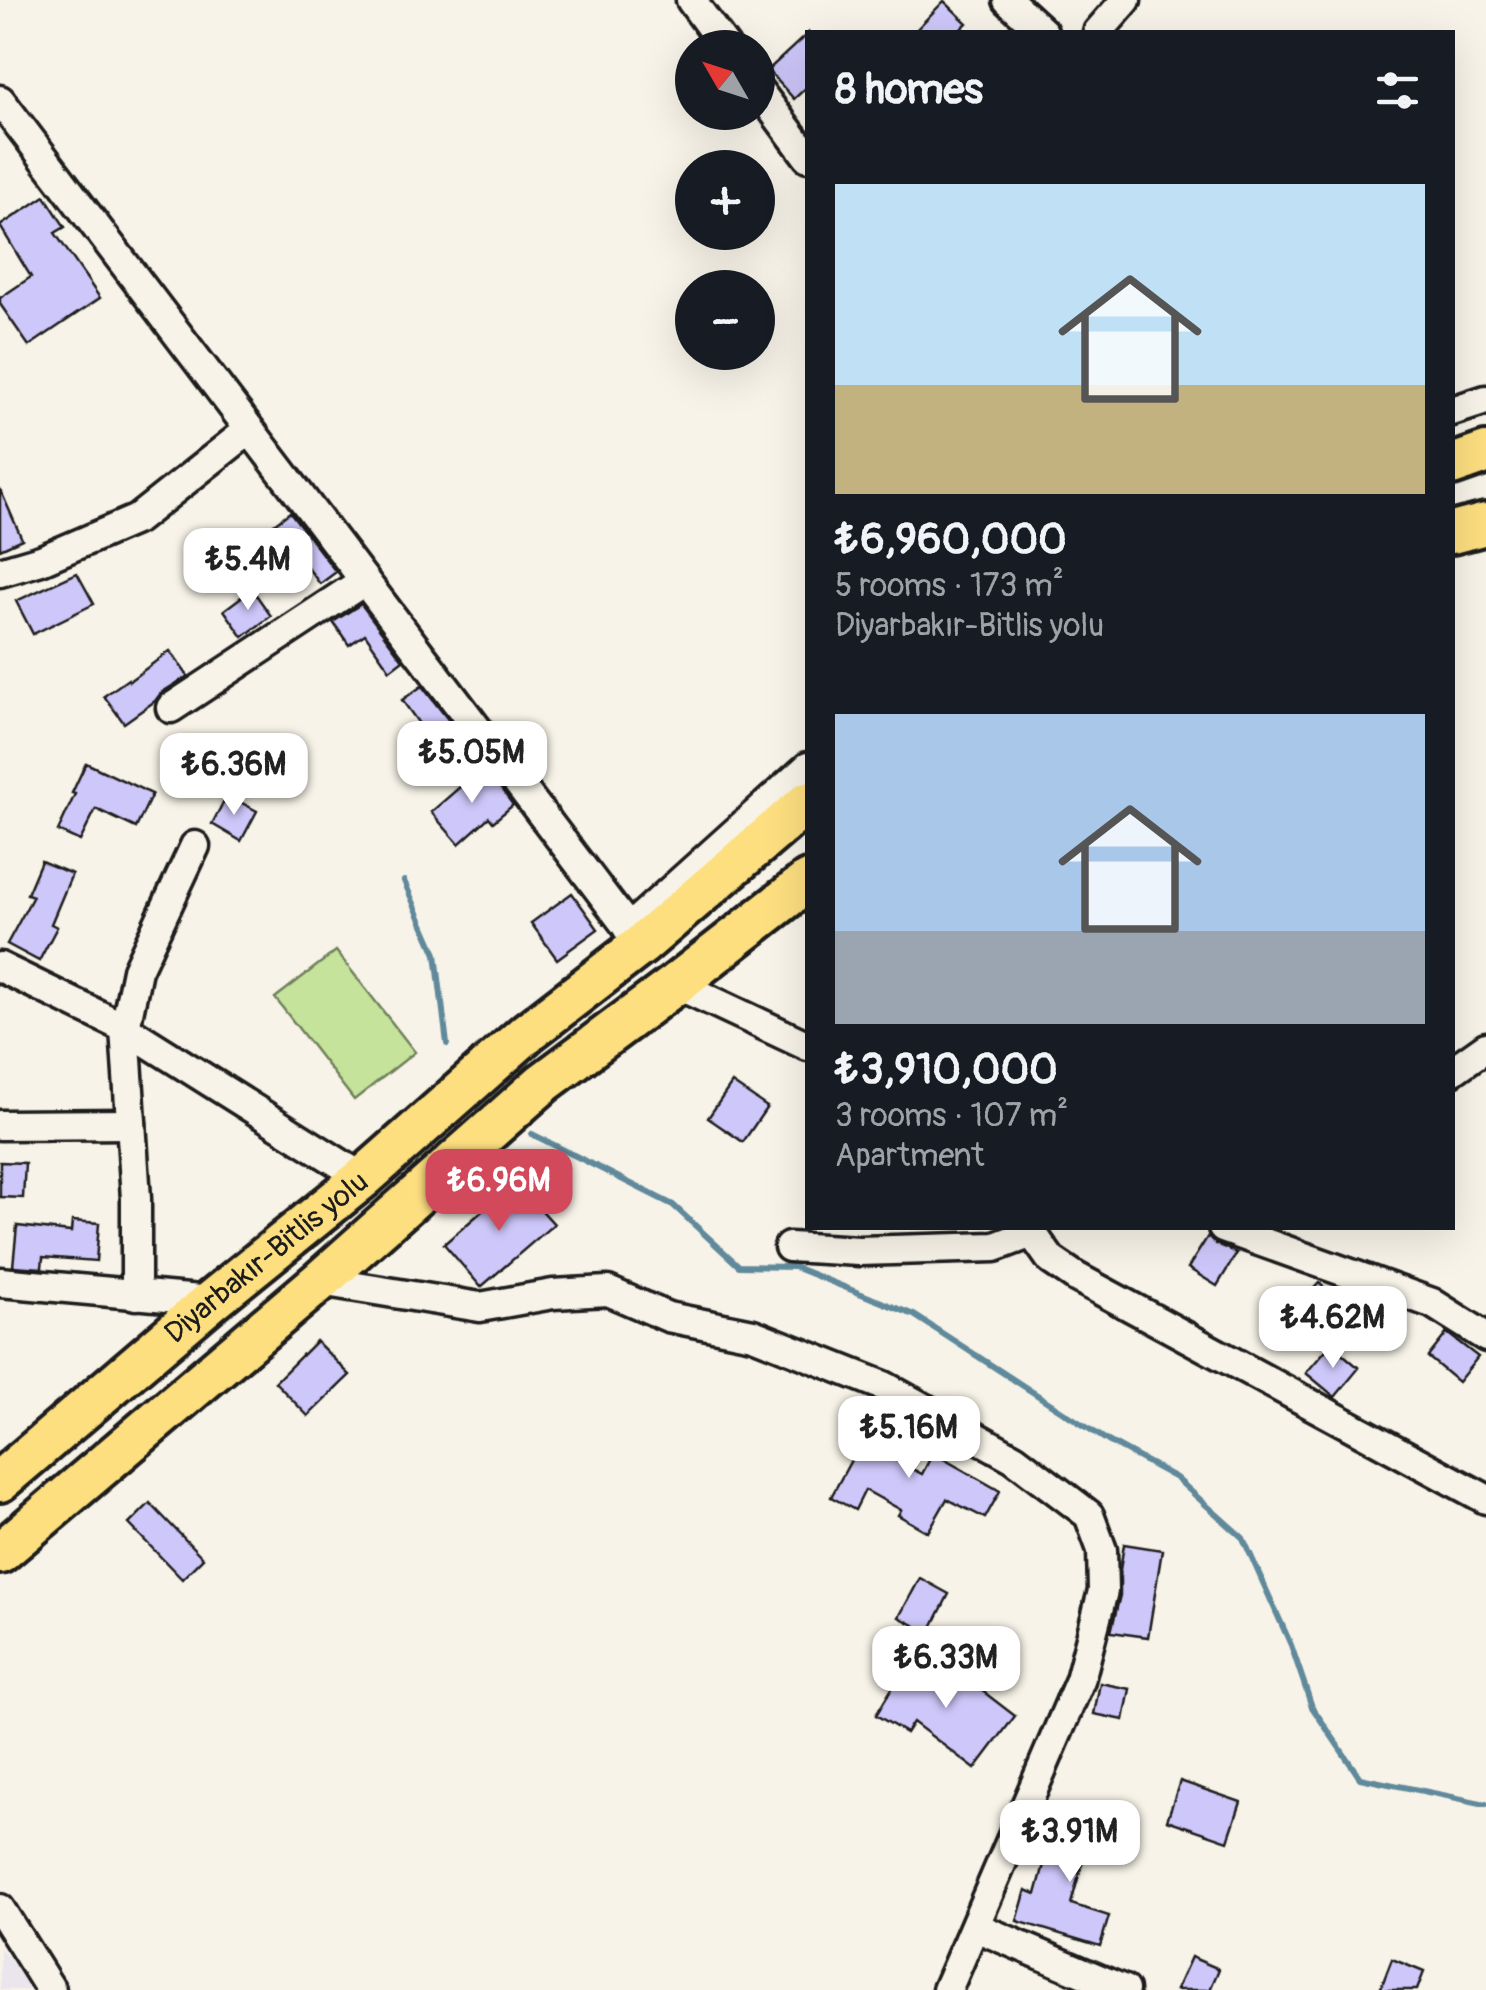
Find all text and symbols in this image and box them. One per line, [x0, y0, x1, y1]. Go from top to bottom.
north arrow [675, 30, 775, 130]
map controls [675, 30, 775, 370]
icon: filters [1370, 63, 1425, 118]
text: 8 homes [835, 64, 983, 116]
button: + [675, 150, 775, 250]
icon: home [1040, 249, 1220, 429]
button: − [675, 270, 775, 370]
text: ₺6,960,000 [835, 514, 1067, 566]
pin: ₺5.4M [178, 528, 318, 613]
text: ₺5.4M [205, 540, 291, 580]
text: 5 rooms · 173 m² [835, 566, 1064, 606]
text: Diyarbakır-Bitlis yolu [835, 606, 1104, 646]
pin: ₺5.05M [391, 721, 553, 806]
pin: ₺6.36M [153, 733, 315, 818]
text: ₺5.05M [419, 733, 525, 773]
text: ₺6.36M [182, 745, 286, 785]
icon: home [1040, 779, 1220, 959]
text: ₺3,910,000 [835, 1044, 1058, 1096]
text: 3 rooms · 107 m² [835, 1096, 1068, 1136]
text: Apartment [835, 1136, 984, 1176]
pin: ₺6.96M [418, 1149, 580, 1234]
text: ₺6.96M [448, 1161, 550, 1201]
street label: Diyarbakır-Bitlis yolu [157, 1163, 376, 1352]
pin: ₺4.62M [1252, 1286, 1414, 1371]
text: ₺4.62M [1281, 1298, 1385, 1338]
pin: ₺5.16M [828, 1396, 990, 1481]
text: ₺5.16M [860, 1408, 958, 1448]
pin: ₺6.33M [865, 1626, 1027, 1711]
text: ₺6.33M [894, 1638, 998, 1678]
pin: ₺3.91M [989, 1800, 1151, 1885]
text: ₺3.91M [1022, 1812, 1118, 1852]

